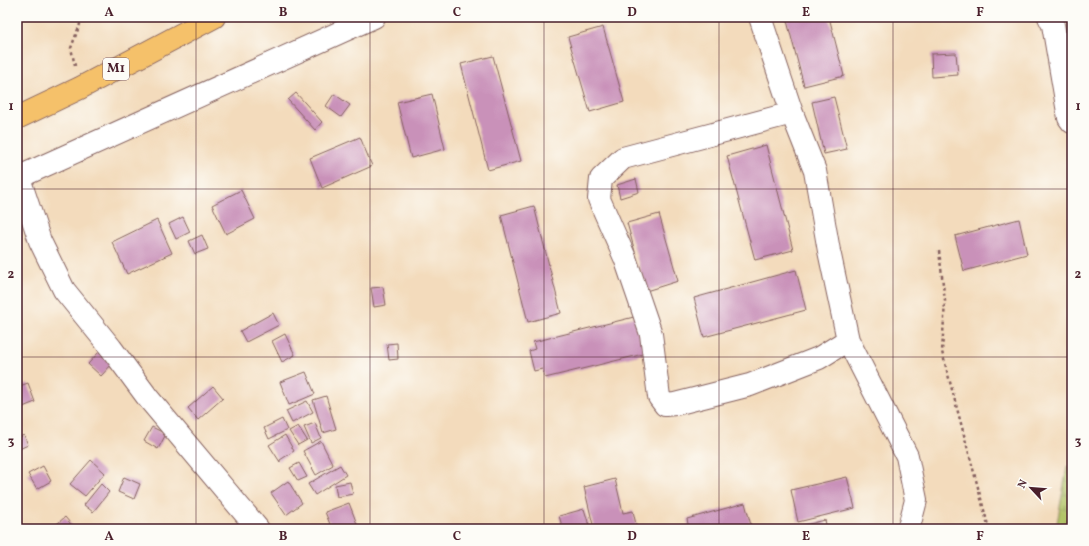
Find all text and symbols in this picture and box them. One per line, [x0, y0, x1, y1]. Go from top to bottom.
text: A [104, 4, 114, 22]
text: B [279, 4, 288, 22]
text: C [453, 4, 461, 22]
text: D [627, 4, 637, 22]
text: E [802, 4, 810, 22]
text: F [976, 4, 984, 22]
road number: M1 [103, 58, 129, 80]
text: 1 [8, 98, 14, 116]
text: 1 [1075, 98, 1081, 116]
text: 2 [8, 266, 15, 284]
text: 2 [1075, 266, 1082, 284]
text: 3 [8, 433, 15, 451]
text: 3 [1075, 433, 1082, 451]
north arrow [1011, 468, 1051, 508]
text: N [1015, 477, 1032, 491]
text: A [104, 528, 114, 546]
text: B [279, 528, 288, 546]
text: C [453, 528, 461, 546]
text: D [627, 528, 637, 546]
text: E [802, 528, 810, 546]
text: F [976, 528, 984, 546]

